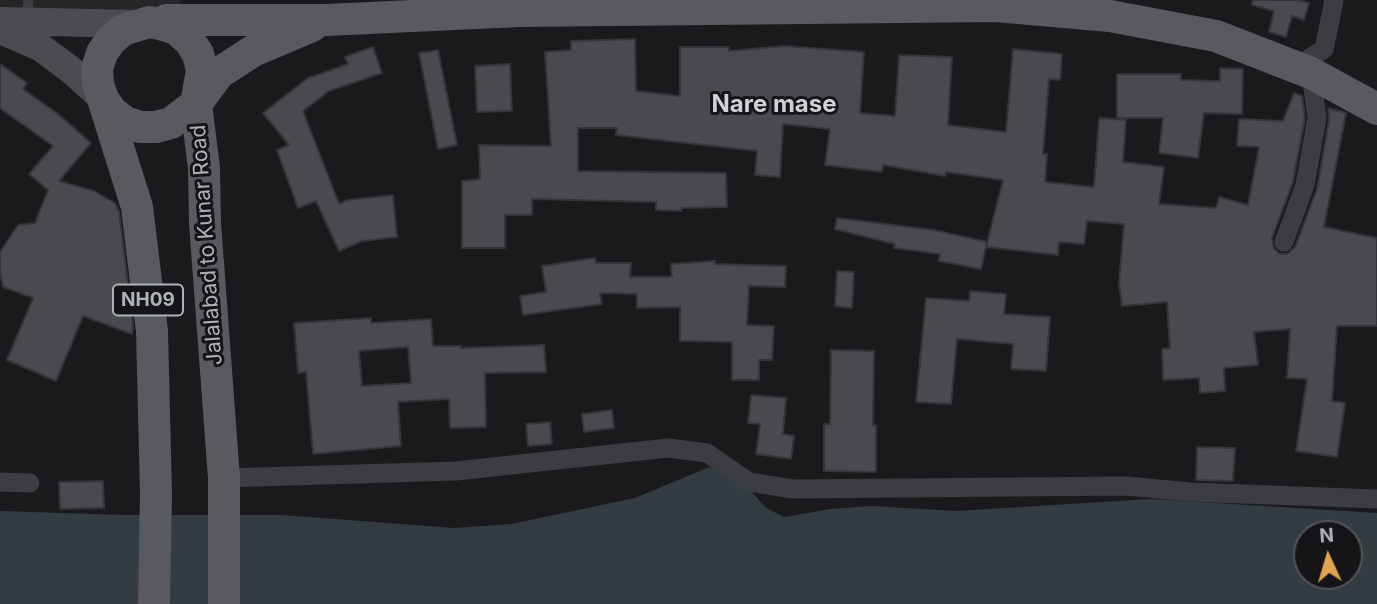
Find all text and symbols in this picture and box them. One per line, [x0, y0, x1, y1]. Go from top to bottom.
district label: Nare mase [712, 91, 836, 119]
street label: Jalalabad to Kunar Road [186, 124, 228, 366]
road number: NH09 [113, 284, 183, 316]
north arrow [1293, 520, 1363, 590]
text: N [1319, 524, 1335, 548]

